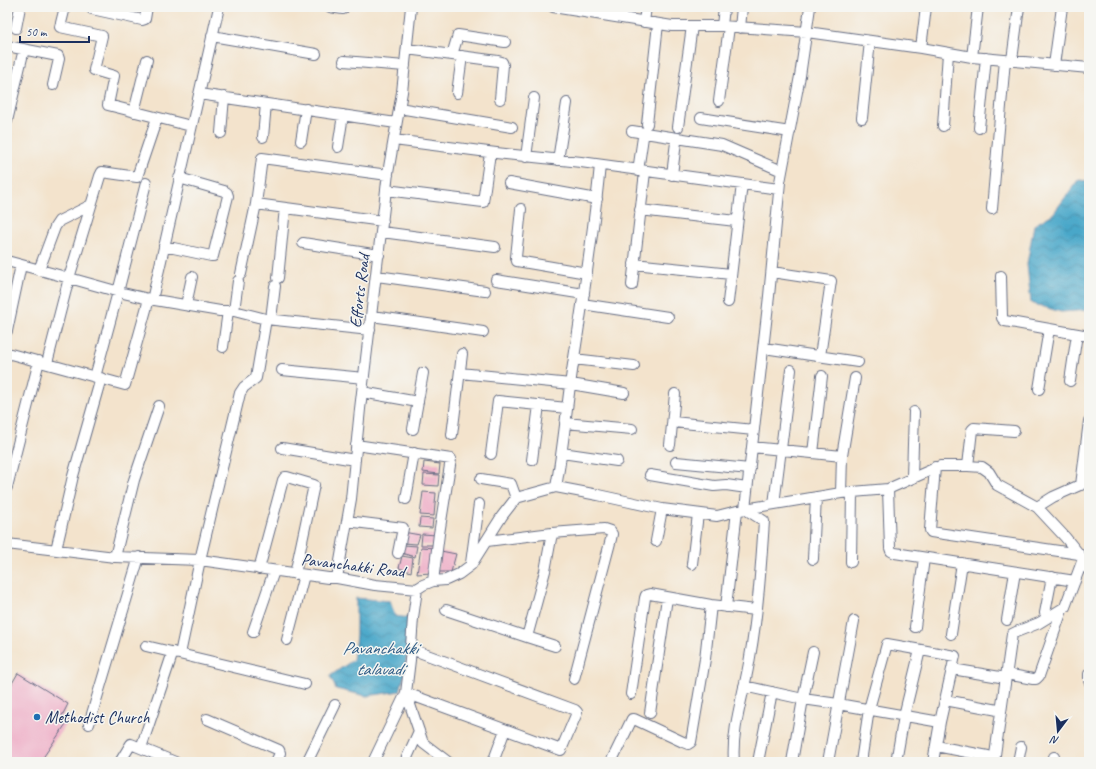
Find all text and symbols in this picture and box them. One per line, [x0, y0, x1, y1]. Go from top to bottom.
scale bar [20, 18, 89, 44]
text: 50 m [26, 24, 48, 40]
street label: Efforts Road [345, 251, 375, 329]
street label: Pavanchakki Road [300, 549, 408, 583]
water label: Pavanchakki talavadi [342, 637, 422, 680]
place label: Methodist Church [45, 707, 150, 728]
north arrow [1038, 711, 1078, 751]
marker: Methodist Church [32, 712, 42, 722]
text: N [1048, 732, 1060, 748]

